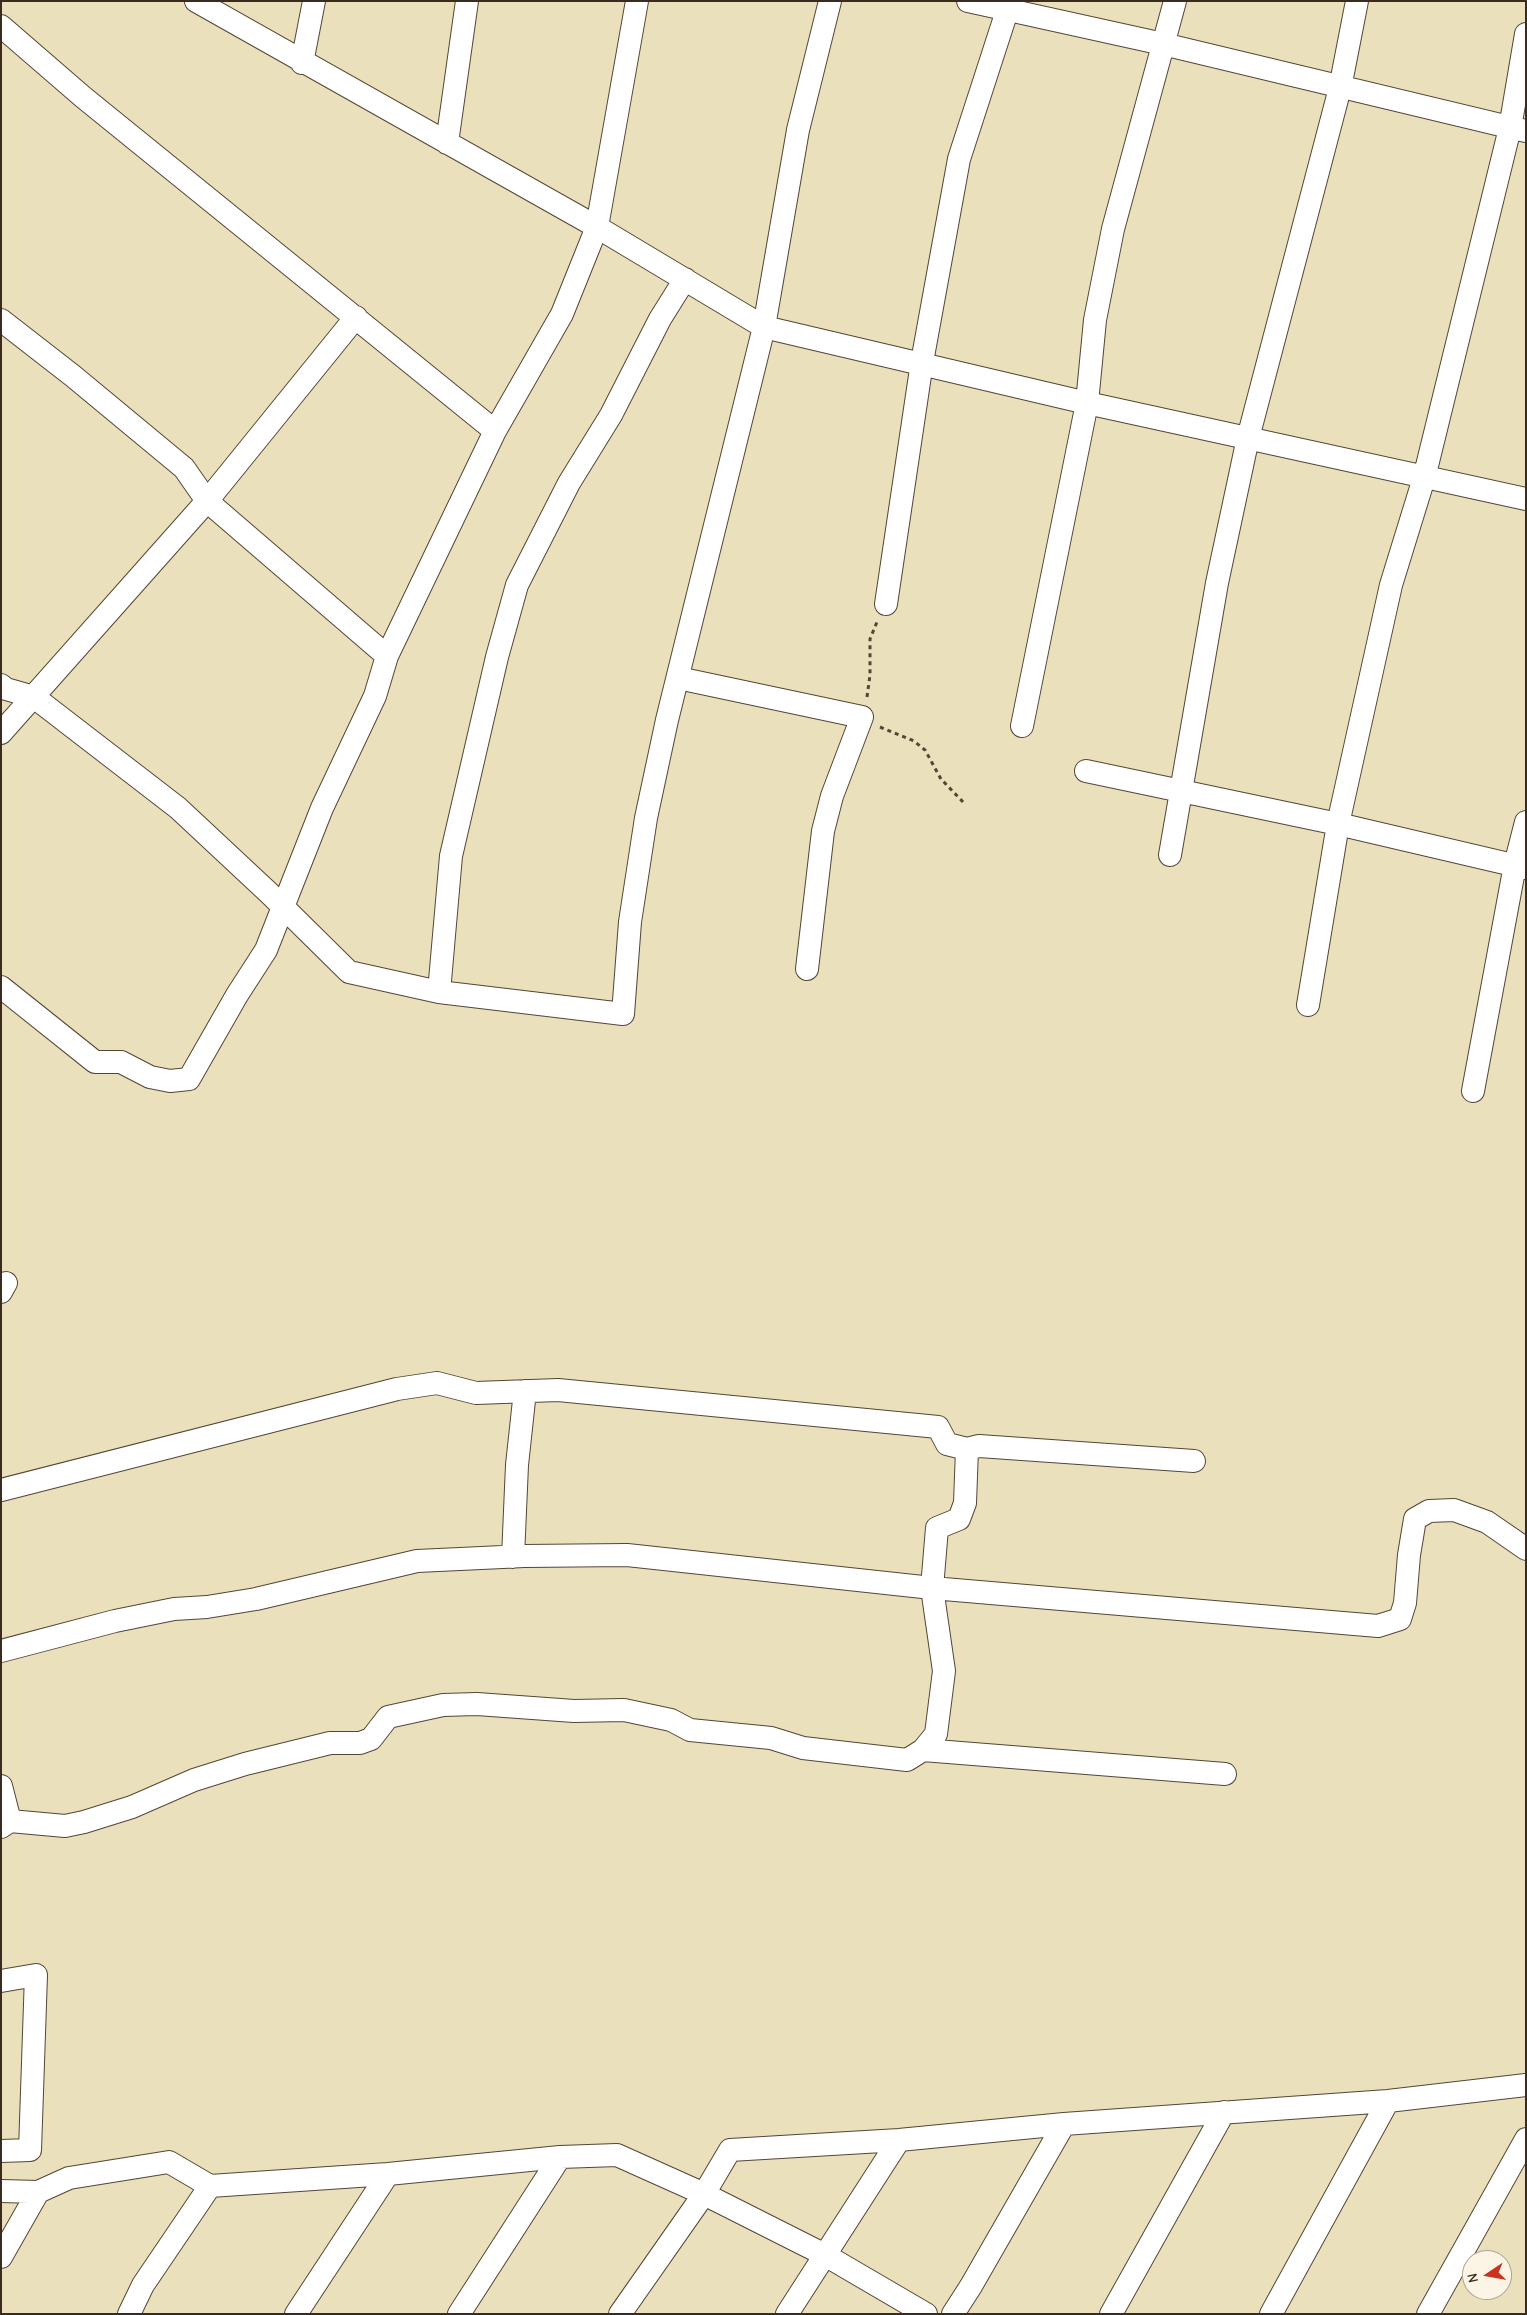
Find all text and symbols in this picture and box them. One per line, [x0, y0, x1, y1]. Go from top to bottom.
north arrow [1462, 2250, 1512, 2300]
text: N [1464, 2272, 1482, 2284]

